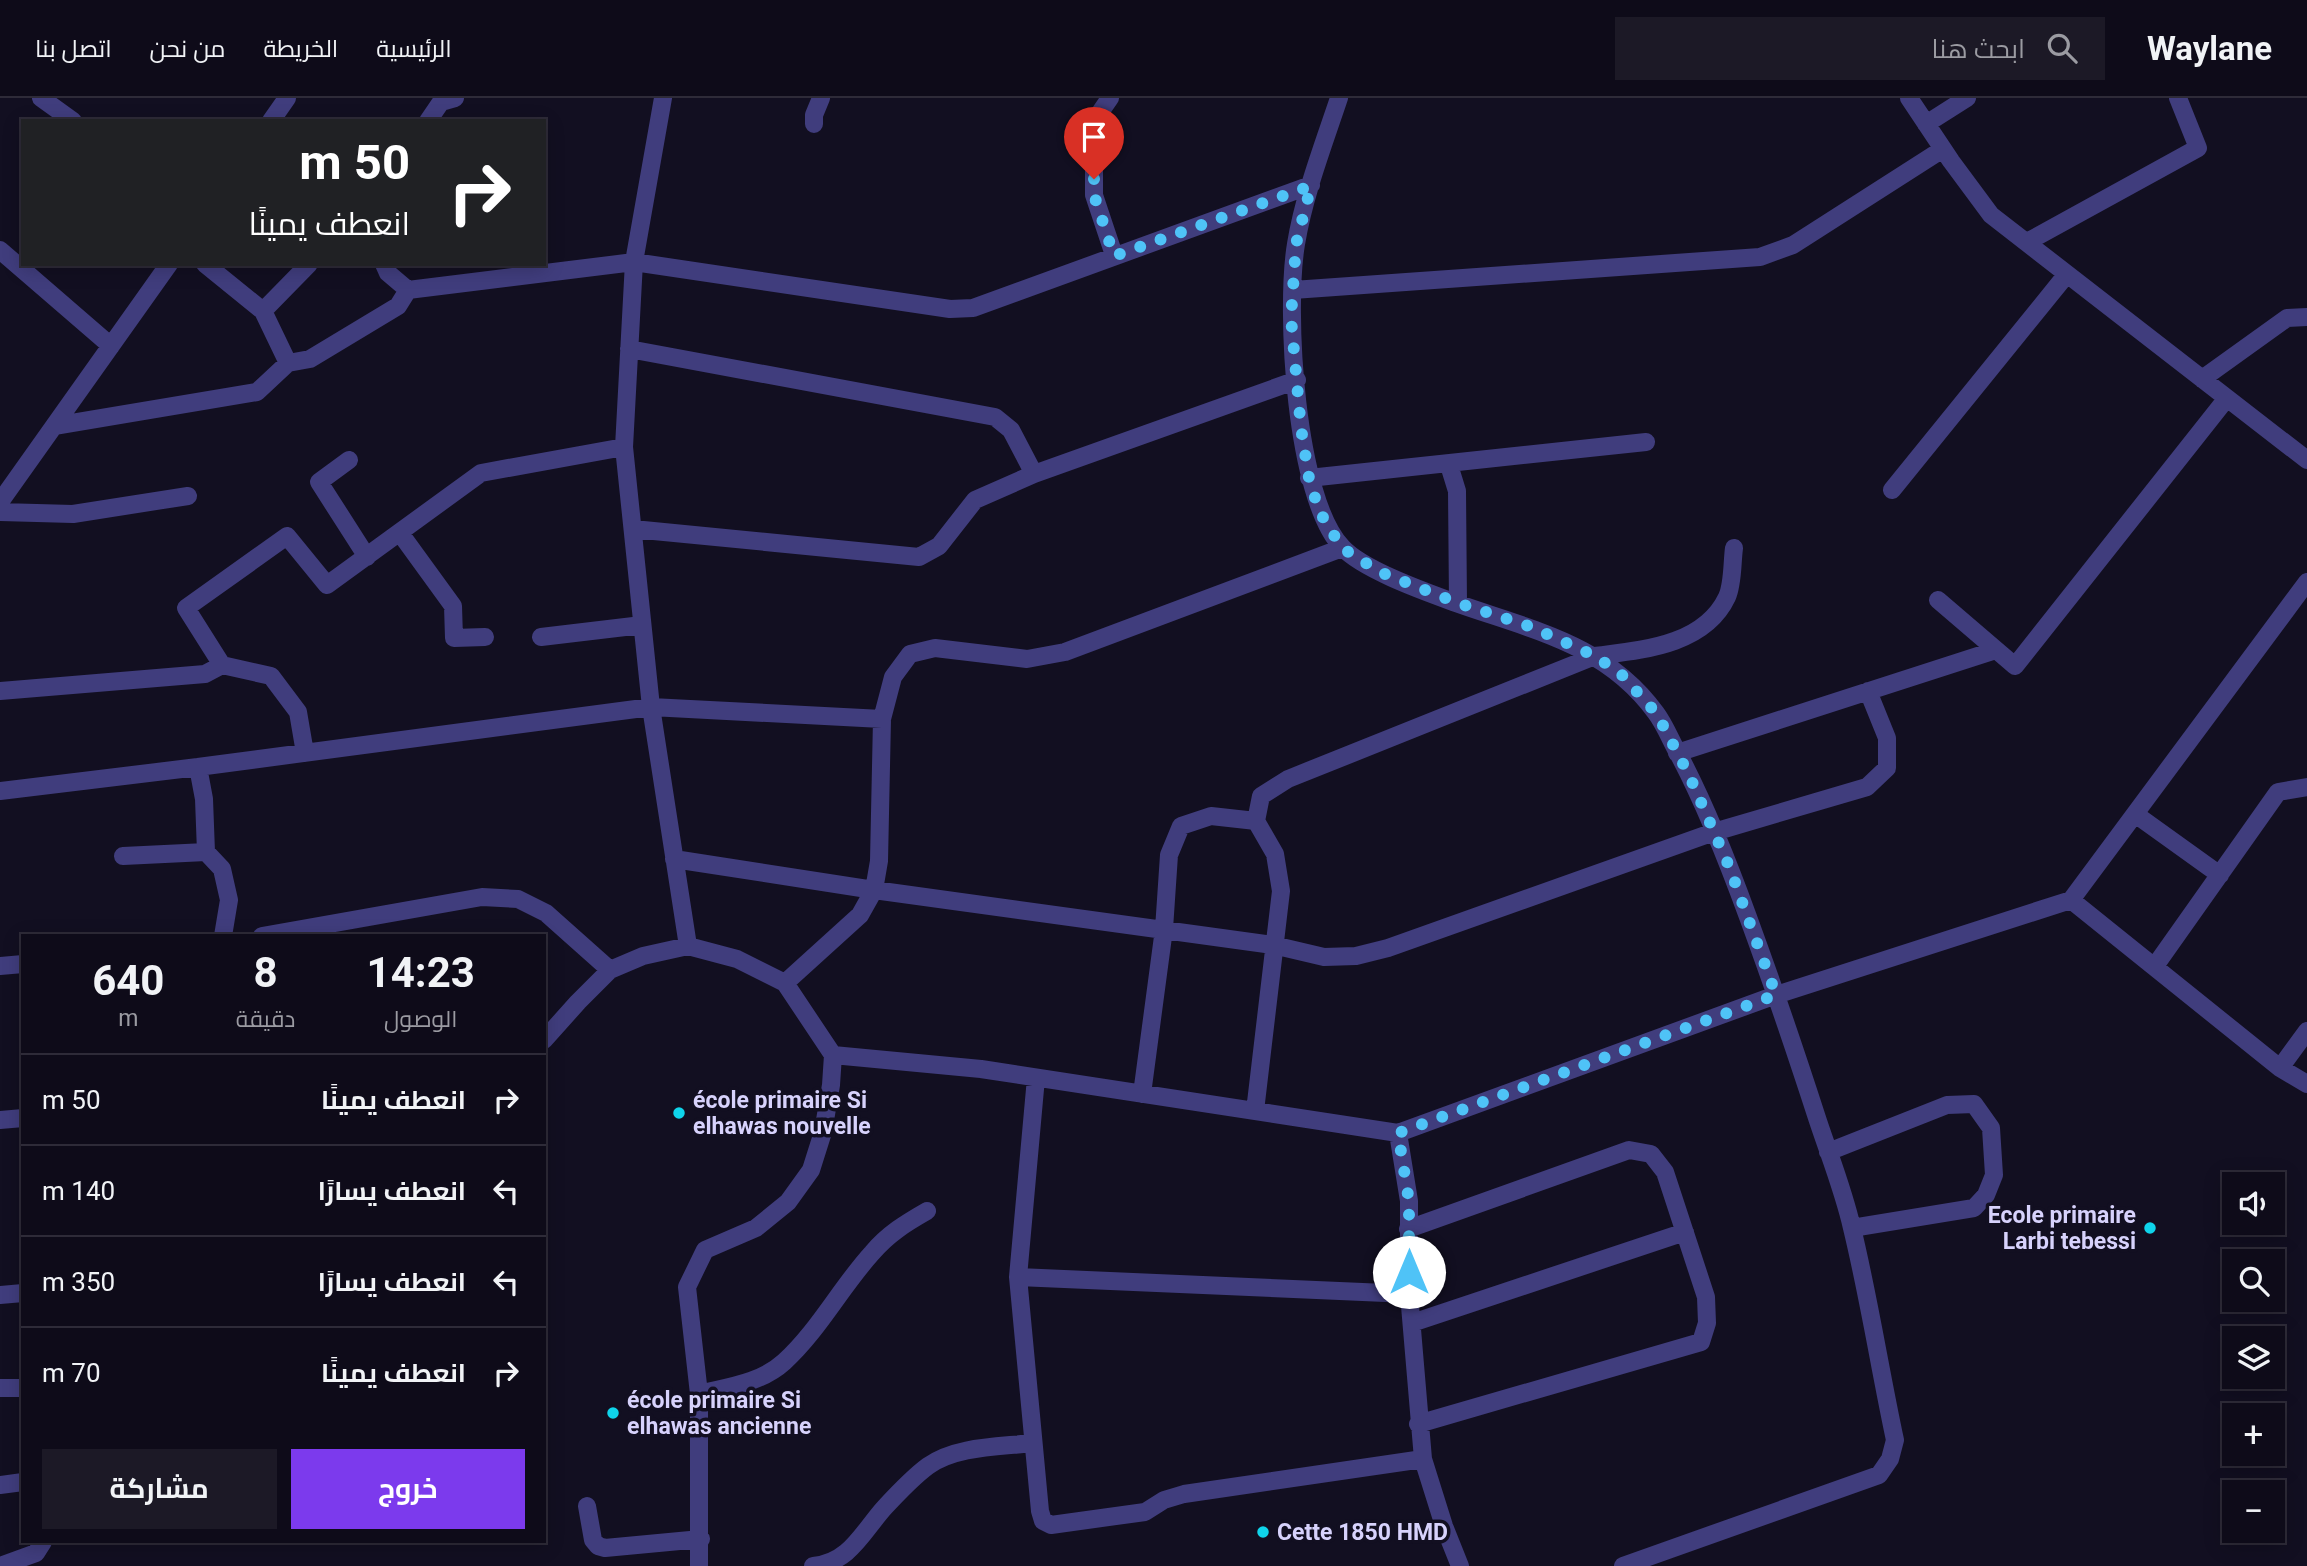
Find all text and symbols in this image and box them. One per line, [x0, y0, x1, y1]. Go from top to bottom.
search box [1615, 17, 2105, 80]
icon: search [2043, 29, 2081, 67]
text: Waylane [2147, 29, 2272, 68]
text: ابحث هنا [1932, 34, 2025, 64]
text: اتصل بنا [35, 35, 112, 63]
text: من نحن [150, 35, 225, 63]
text: الخريطة [263, 35, 338, 63]
text: الرئيسية [376, 35, 452, 63]
pin [1064, 107, 1124, 179]
icon: arrive [1075, 118, 1113, 156]
text: 50 m [299, 134, 410, 191]
icon: right [434, 147, 525, 238]
text: انعطف يمينًا [248, 205, 410, 243]
text: 8 [253, 948, 278, 997]
text: 14:23 [367, 948, 475, 997]
text: 640 [92, 956, 164, 1005]
text: m [118, 1005, 138, 1032]
text: دقيقة [236, 1006, 295, 1033]
text: الوصول [384, 1006, 457, 1033]
icon: right [487, 1081, 525, 1119]
text: 50 m [42, 1085, 101, 1115]
text: انعطف يمينًا [321, 1085, 466, 1115]
place label: école primaire Si elhawas nouvelle [693, 1087, 871, 1140]
marker: école primaire Si elhawas nouvelle [671, 1105, 687, 1121]
icon: left [487, 1172, 525, 1210]
map controls [2222, 1172, 2285, 1543]
button: sound [2222, 1172, 2285, 1235]
text: 140 m [42, 1176, 115, 1206]
text: انعطف يسارًا [318, 1176, 466, 1206]
place label: Ecole primaire Larbi tebessi [1988, 1202, 2136, 1255]
marker: Ecole primaire Larbi tebessi [2142, 1220, 2158, 1236]
position arrow [1372, 1235, 1446, 1309]
button: search [2222, 1249, 2285, 1312]
icon: left [487, 1263, 525, 1301]
text: 350 m [42, 1267, 115, 1297]
text: انعطف يسارًا [318, 1267, 466, 1297]
button: layers [2222, 1326, 2285, 1389]
icon: right [487, 1354, 525, 1392]
text: 70 m [42, 1358, 101, 1388]
text: انعطف يمينًا [321, 1358, 466, 1388]
place label: école primaire Si elhawas ancienne [627, 1387, 811, 1440]
button: + [2222, 1403, 2285, 1466]
marker: école primaire Si elhawas ancienne [605, 1405, 621, 1421]
button: مشاركة [42, 1449, 277, 1529]
button: خروج [291, 1449, 525, 1529]
button: − [2222, 1480, 2285, 1543]
place label: Cette 1850 HMD [1277, 1519, 1448, 1546]
marker: Cette 1850 HMD [1255, 1524, 1271, 1540]

